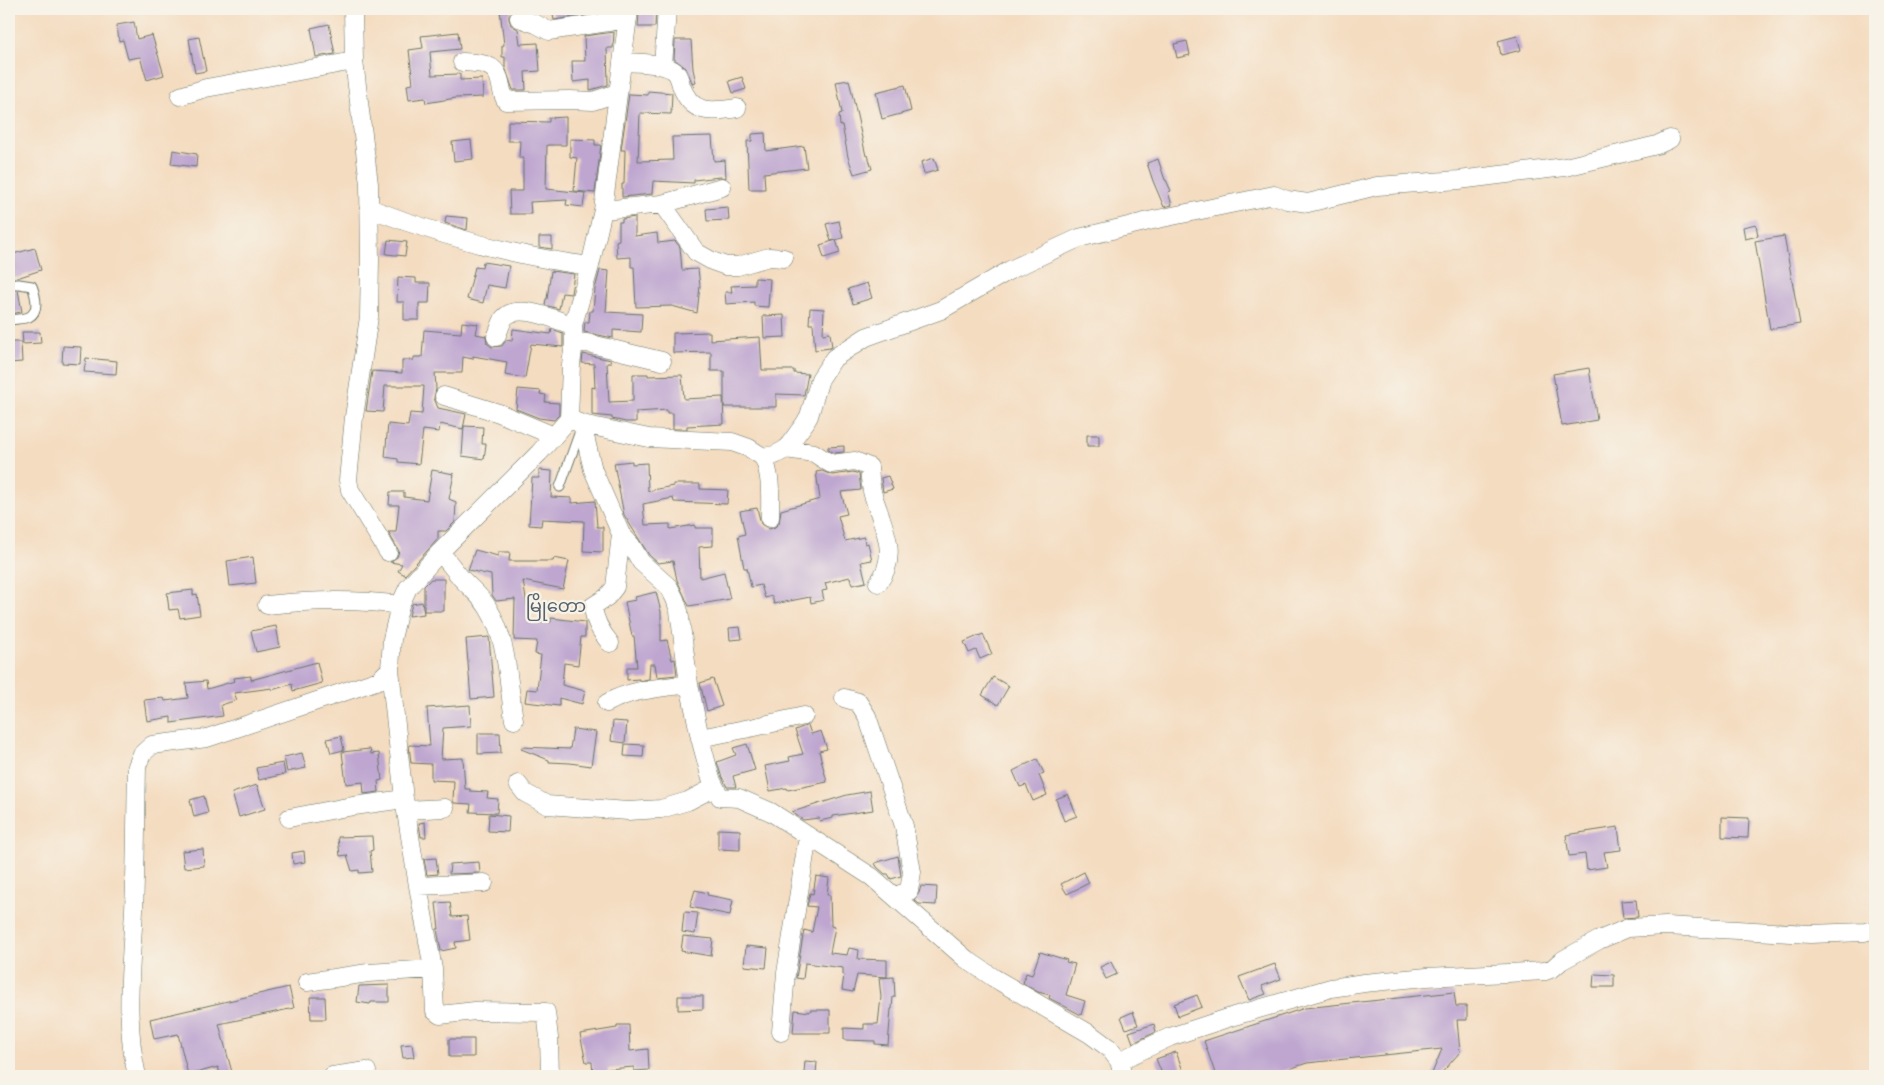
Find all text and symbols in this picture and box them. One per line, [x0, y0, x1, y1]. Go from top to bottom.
district label: မြိုတော [526, 592, 586, 621]

